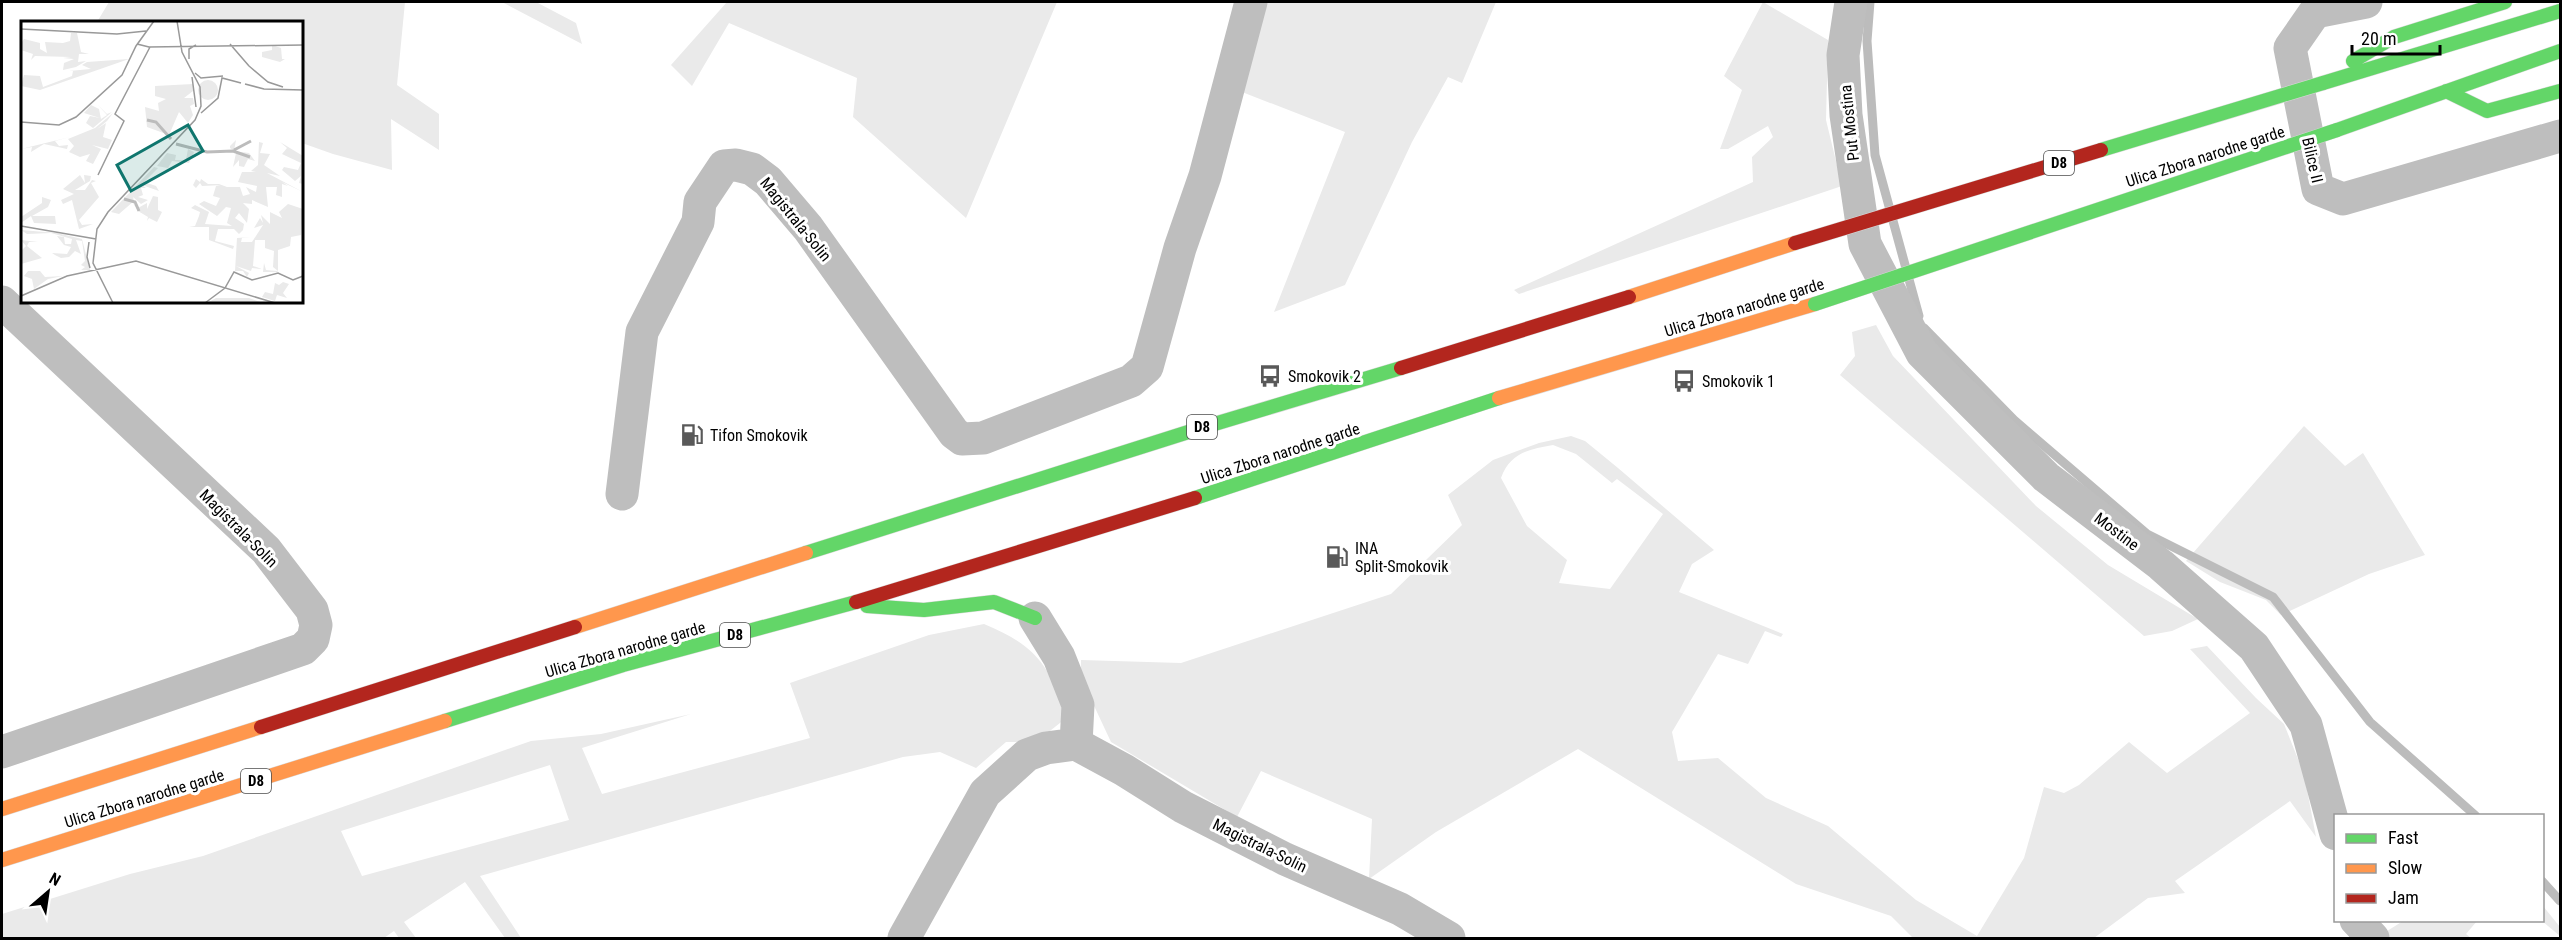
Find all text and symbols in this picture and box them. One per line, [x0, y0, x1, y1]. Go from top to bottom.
scale bar [2352, 18, 2440, 56]
inset map [21, 21, 303, 303]
text: 20 m [2361, 28, 2396, 49]
street label: Put Mostina [1836, 84, 1863, 162]
street label: Ulica Zbora narodne garde [2123, 122, 2287, 191]
street label: Bilice II [2298, 135, 2327, 185]
road number: D8 [2044, 151, 2074, 175]
street label: Magistrala-Solin [756, 174, 835, 265]
street label: Ulica Zbora narodne garde [1662, 274, 1826, 341]
bus stop icon: Smokovik 2 [1257, 363, 1283, 389]
place label: Smokovik 2 [1288, 367, 1361, 386]
bus stop icon: Smokovik 1 [1671, 368, 1697, 394]
place label: Smokovik 1 [1702, 372, 1775, 391]
road number: D8 [1187, 415, 1217, 439]
street label: Ulica Zbora narodne garde [1198, 419, 1362, 488]
fuel station icon: Tifon Smokovik [679, 422, 705, 448]
place label: Tifon Smokovik [710, 426, 809, 445]
street label: Magistrala-Solin [196, 485, 282, 571]
street label: Mostine [2091, 508, 2143, 554]
place label: INA Split-Smokovik [1355, 539, 1449, 576]
fuel station icon: INA Split-Smokovik [1324, 544, 1350, 570]
street label: Ulica Zbora narodne garde [543, 617, 708, 681]
road number: D8 [720, 623, 750, 647]
street label: Ulica Zbora narodne garde [62, 765, 226, 832]
road number: D8 [241, 769, 271, 793]
street label: Magistrala-Solin [1210, 814, 1310, 876]
legend [2334, 814, 2544, 922]
text: Fast [2388, 827, 2419, 848]
text: Slow [2388, 857, 2423, 878]
north arrow [18, 862, 78, 922]
text: N [46, 869, 64, 890]
text: Jam [2388, 887, 2419, 908]

